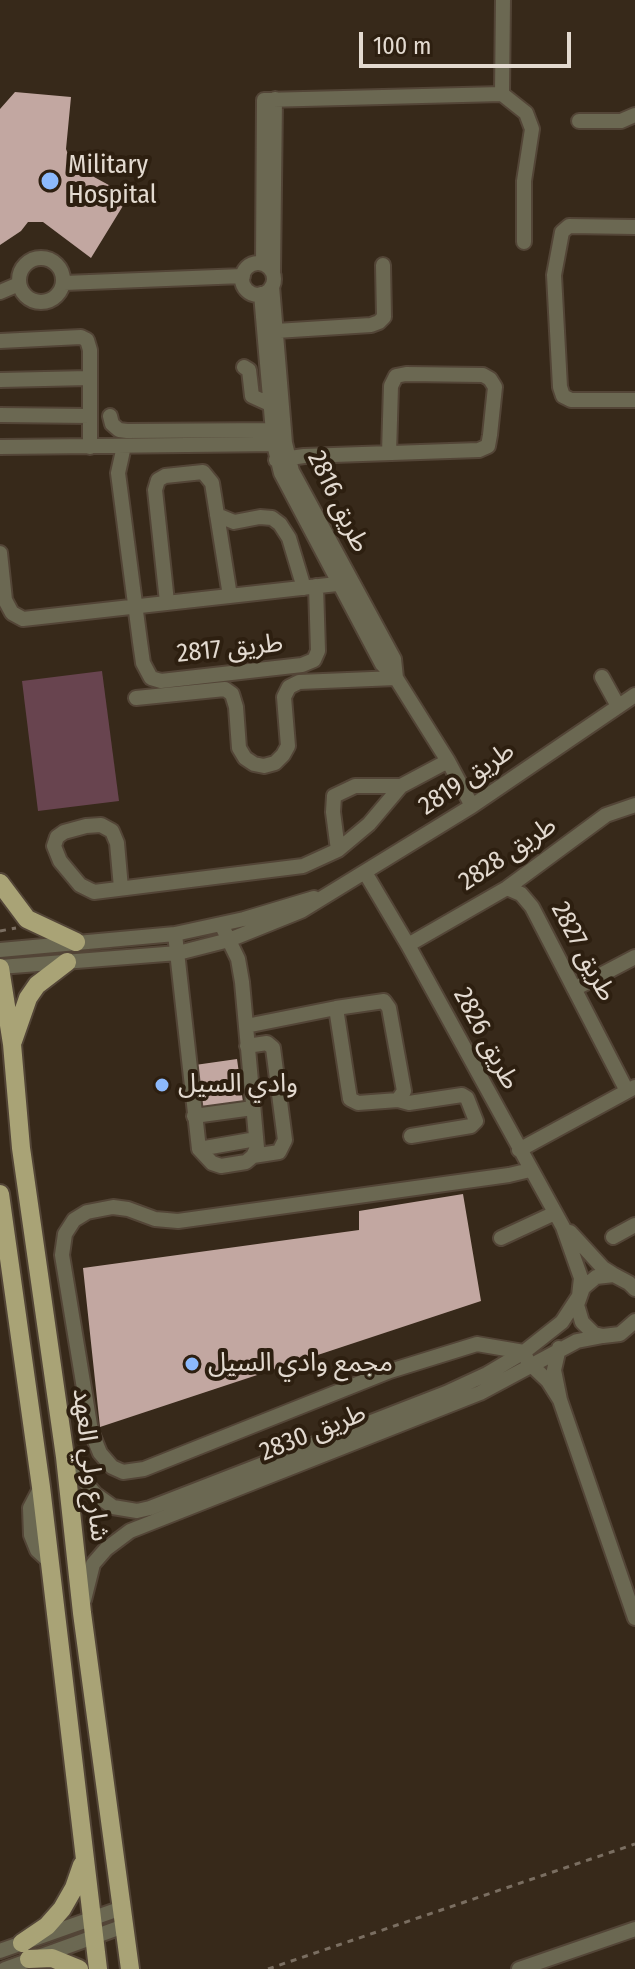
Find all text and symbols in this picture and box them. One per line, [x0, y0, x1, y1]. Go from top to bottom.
scale bar [363, 16, 575, 66]
text: 100 m [373, 32, 431, 60]
place label: Military Hospital [68, 150, 157, 212]
marker: Military Hospital [39, 170, 61, 192]
street label: طريق 2816 [300, 446, 376, 558]
street label: طريق 2817 [175, 628, 285, 670]
street label: طريق 2819 [413, 736, 521, 822]
street label: طريق 2828 [453, 810, 563, 898]
street label: طريق 2827 [544, 897, 622, 1007]
street label: طريق 2826 [446, 983, 526, 1095]
place label: وادي السيل [178, 1069, 298, 1101]
marker: وادي السيل [153, 1076, 171, 1094]
place label: مجمع وادي السيل [208, 1348, 393, 1380]
marker: مجمع وادي السيل [183, 1355, 201, 1373]
street label: شارع ولي العهد [65, 1387, 115, 1543]
street label: طريق 2830 [255, 1398, 371, 1468]

